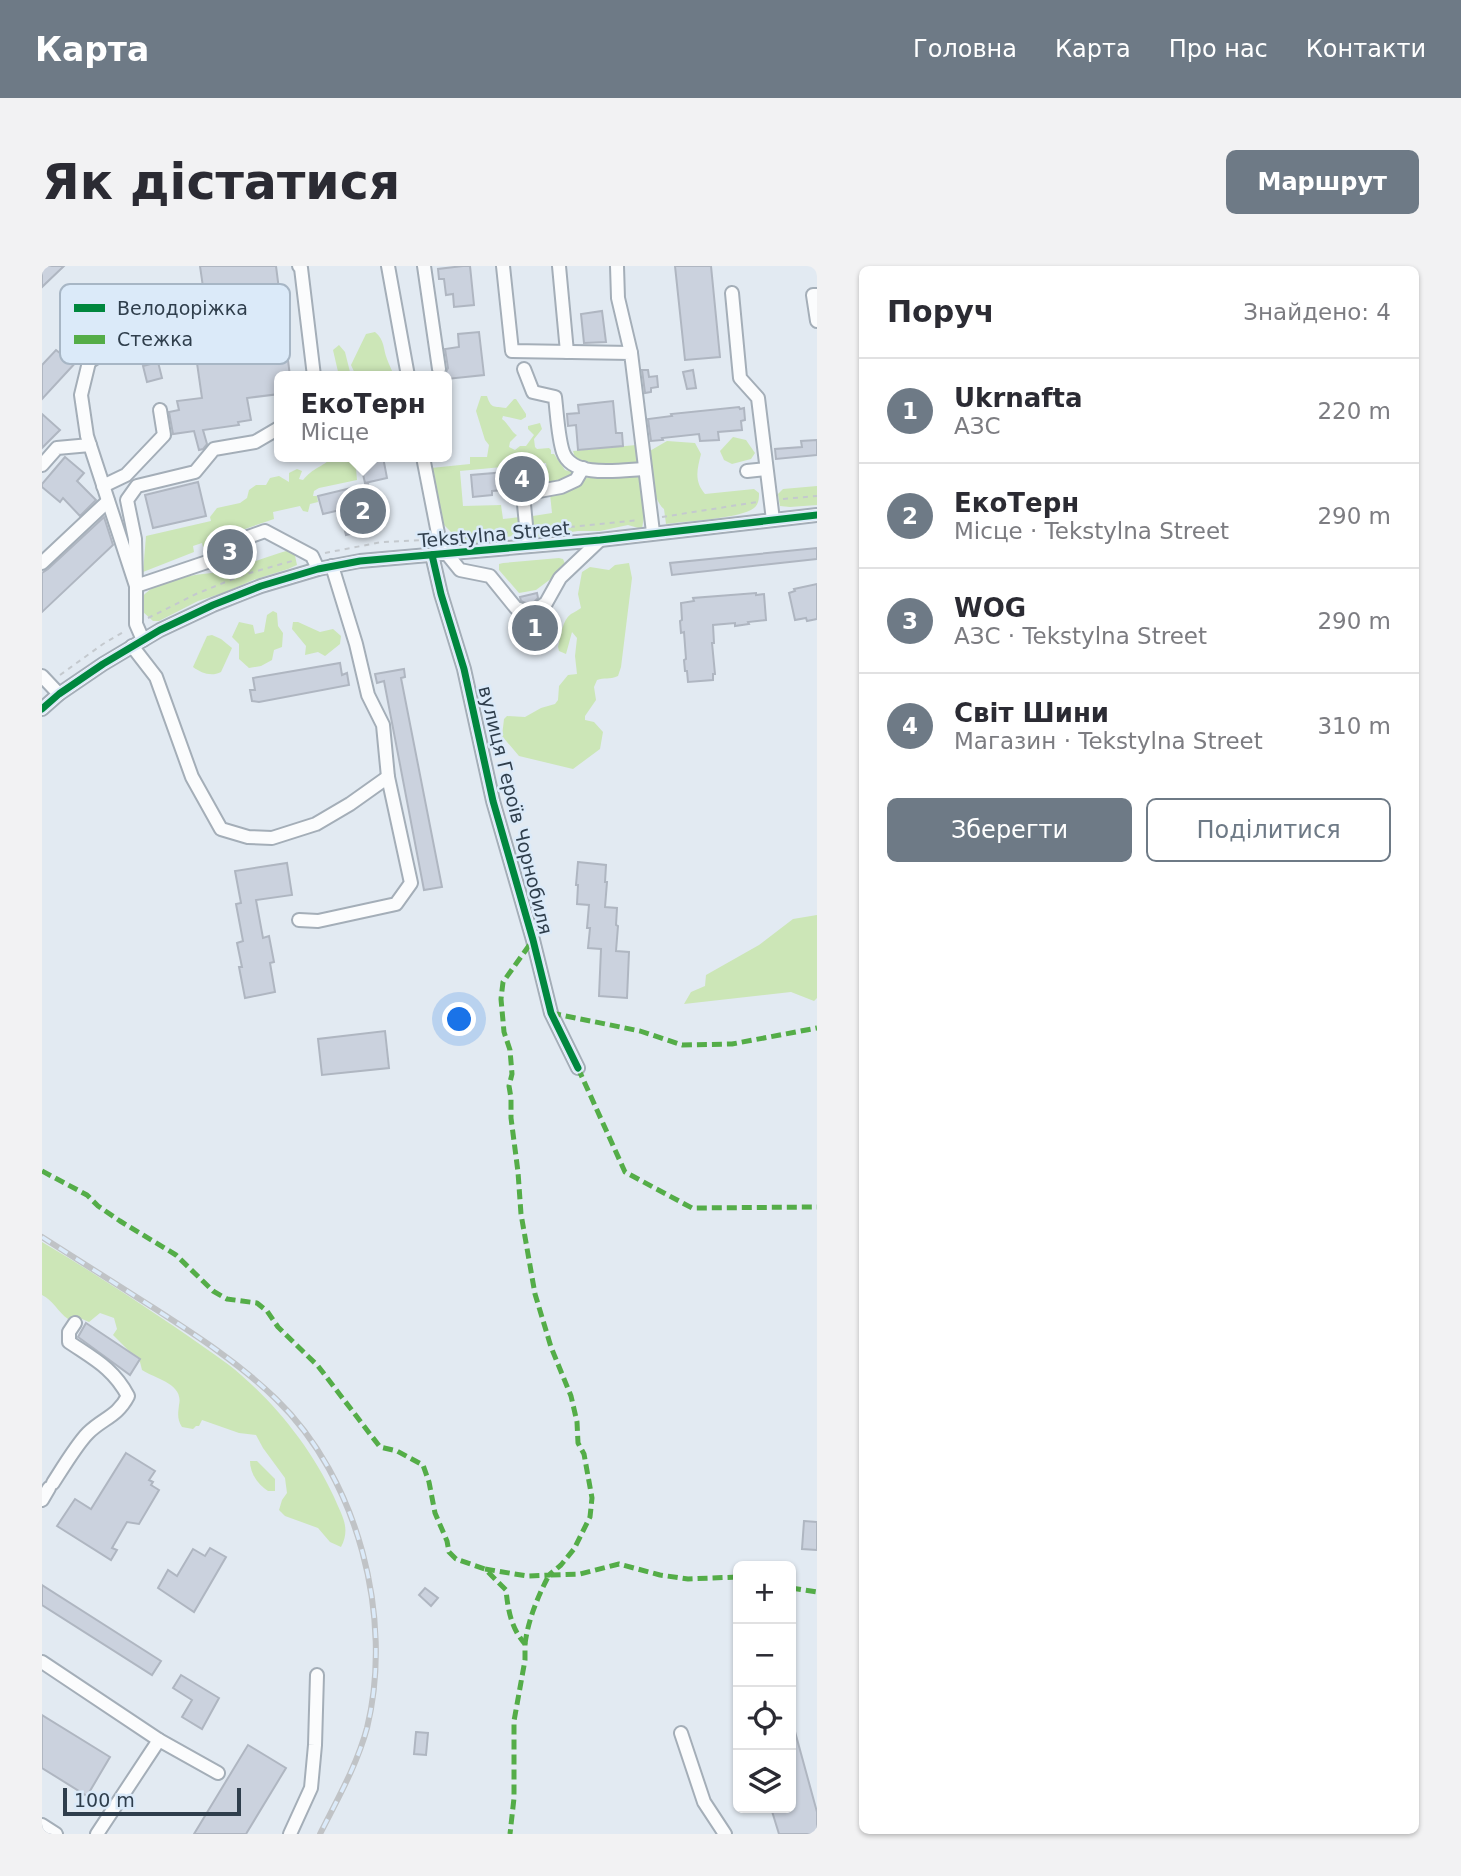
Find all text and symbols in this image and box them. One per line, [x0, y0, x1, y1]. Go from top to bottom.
text: Карта [35, 30, 149, 69]
text: Головна [913, 35, 1017, 63]
text: Карта [1055, 35, 1131, 63]
text: Про нас [1169, 35, 1268, 63]
text: Контакти [1306, 35, 1426, 63]
button: Маршрут [1226, 150, 1419, 214]
text: Як дістатися [42, 154, 400, 211]
legend [60, 284, 290, 364]
text: Поруч [887, 294, 994, 329]
text: Велодоріжка [117, 297, 248, 319]
text: Знайдено: 4 [1243, 299, 1391, 325]
text: Стежка [117, 328, 193, 350]
popup [274, 371, 452, 462]
text: Ukrnafta [954, 383, 1083, 413]
text: ЕкоТерн [300, 389, 426, 419]
text: 1 [902, 398, 918, 424]
text: 220 m [1317, 398, 1391, 424]
text: АЗС [954, 413, 1001, 439]
text: Місце [300, 419, 369, 445]
pin: 4 [499, 453, 545, 505]
pin: 2 [340, 485, 386, 537]
text: ЕкоТерн [954, 488, 1079, 518]
text: 2 [902, 503, 918, 529]
text: 290 m [1317, 503, 1391, 529]
street label: Tekstylna Street [416, 516, 571, 552]
text: Місце · Tekstylna Street [954, 518, 1229, 544]
pin: 3 [207, 526, 253, 578]
text: WOG [954, 593, 1026, 623]
pin: 1 [512, 602, 558, 654]
text: 3 [902, 608, 918, 634]
text: 290 m [1317, 608, 1391, 634]
text: АЗС · Tekstylna Street [954, 623, 1207, 649]
street label: вулиця Героїв Чорнобиля [474, 684, 558, 936]
text: Світ Шини [954, 698, 1109, 728]
text: 4 [902, 713, 918, 739]
text: 310 m [1317, 713, 1391, 739]
text: Магазин · Tekstylna Street [954, 728, 1263, 754]
button: Зберегти [887, 798, 1132, 862]
button: Поділитися [1146, 798, 1391, 862]
your location [442, 1002, 476, 1036]
map controls [733, 1561, 796, 1813]
button: + [733, 1561, 796, 1624]
button: − [733, 1624, 796, 1687]
button: locate [733, 1687, 796, 1750]
button: layers [733, 1750, 796, 1813]
scale bar [63, 1785, 242, 1817]
text: 100 m [74, 1789, 135, 1811]

